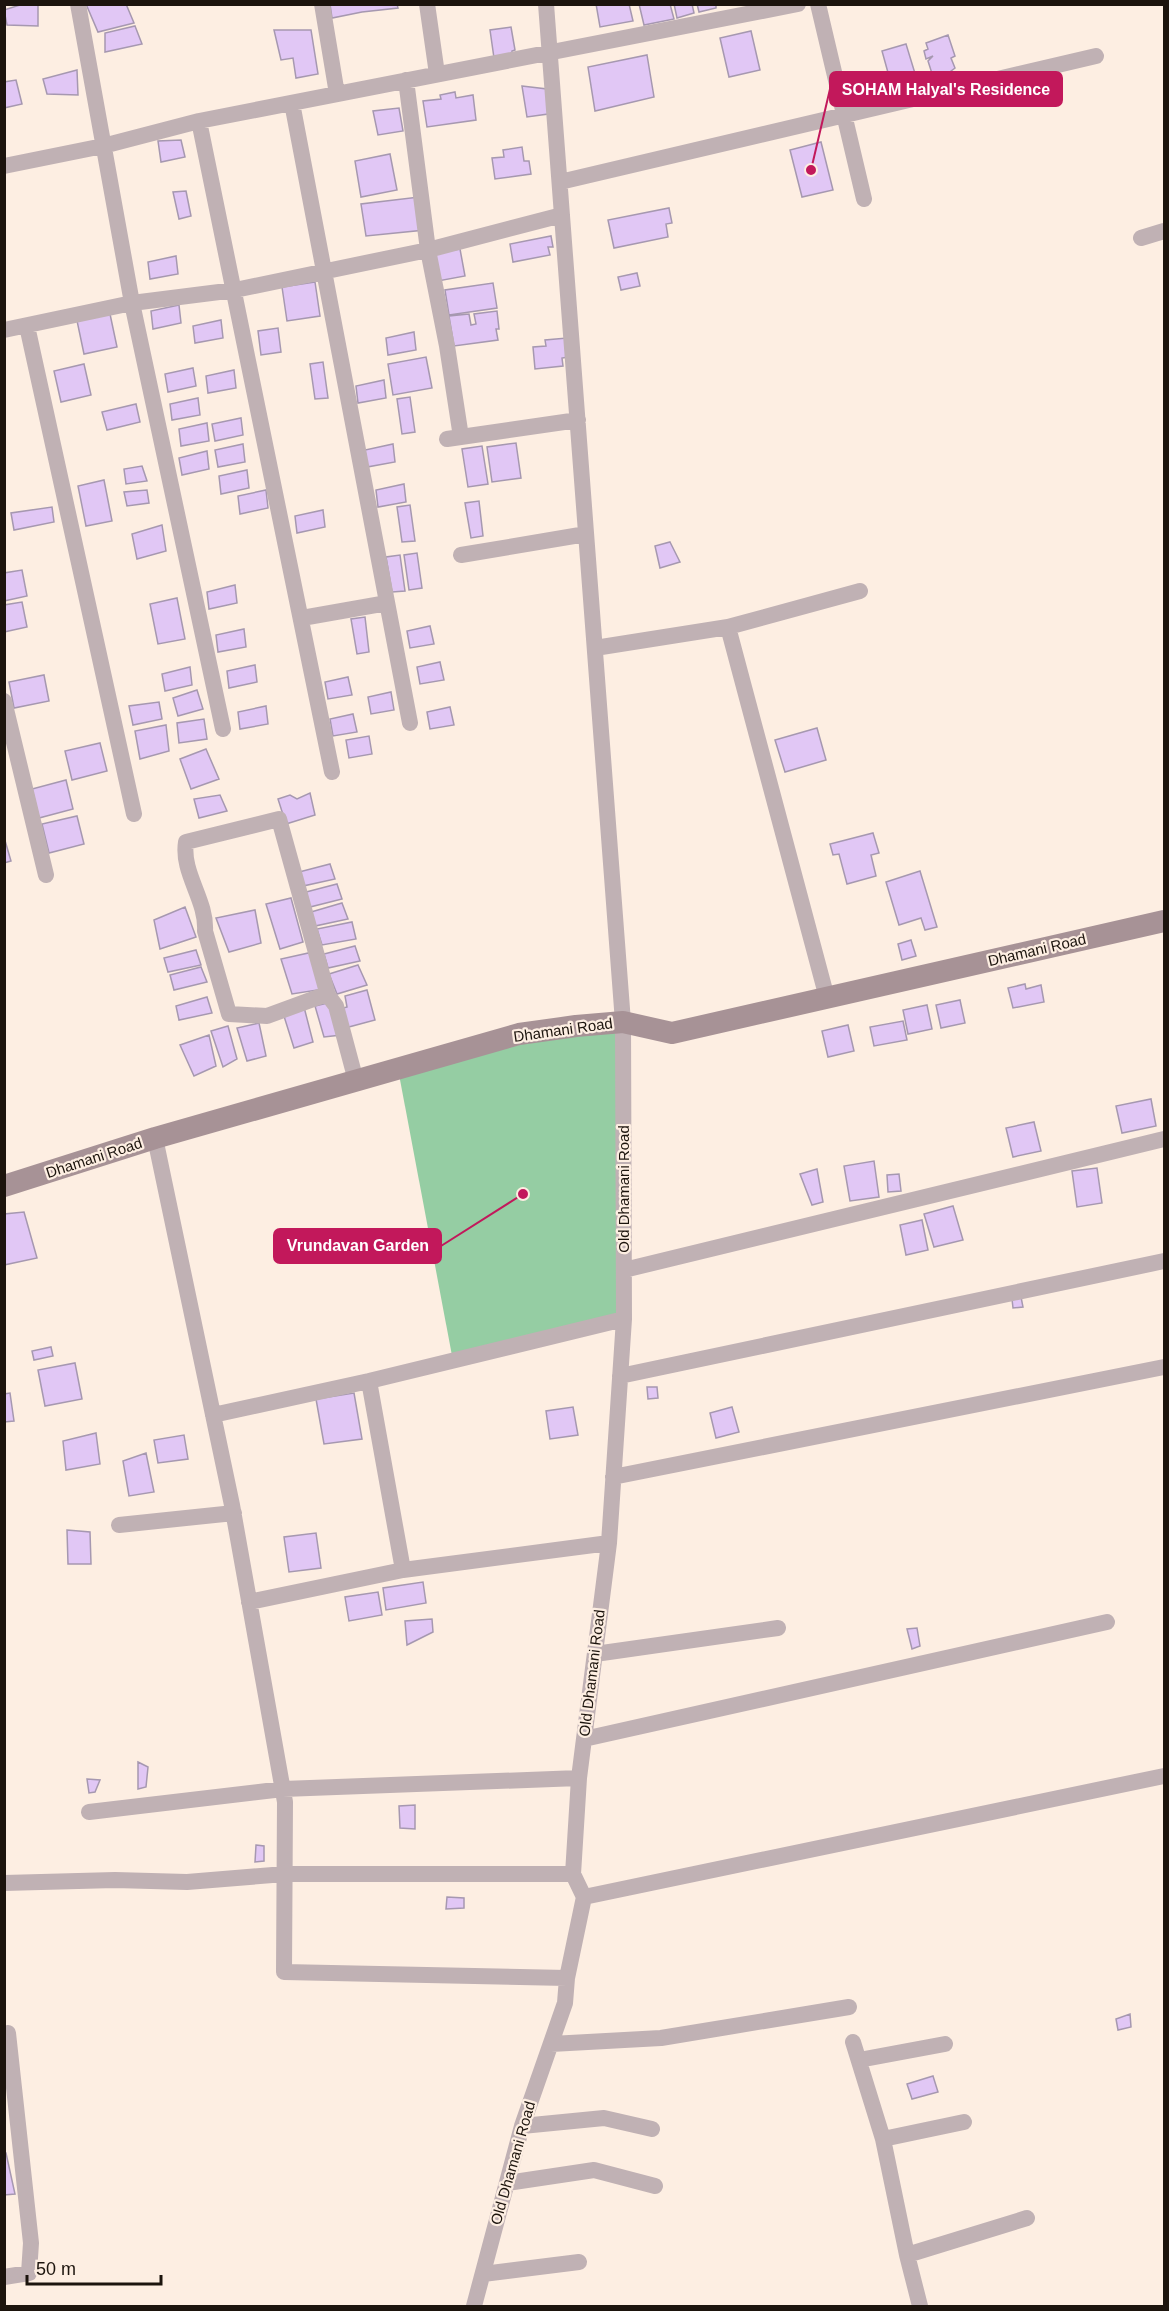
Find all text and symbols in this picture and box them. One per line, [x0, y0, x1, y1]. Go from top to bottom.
callout: SOHAM Halyal's Residence [830, 72, 1062, 106]
text: SOHAM Halyal's Residence [842, 81, 1050, 98]
street label: Dhamani Road [986, 930, 1088, 969]
street label: Dhamani Road [512, 1014, 614, 1045]
street label: Old Dhamani Road [615, 1125, 632, 1253]
street label: Dhamani Road [44, 1134, 144, 1181]
callout: Vrundavan Garden [274, 1229, 441, 1263]
text: Vrundavan Garden [287, 1237, 429, 1254]
street label: Old Dhamani Road [575, 1609, 608, 1737]
street label: Old Dhamani Road [487, 2099, 538, 2227]
scale bar [27, 2248, 160, 2286]
text: 50 m [36, 2259, 76, 2279]

